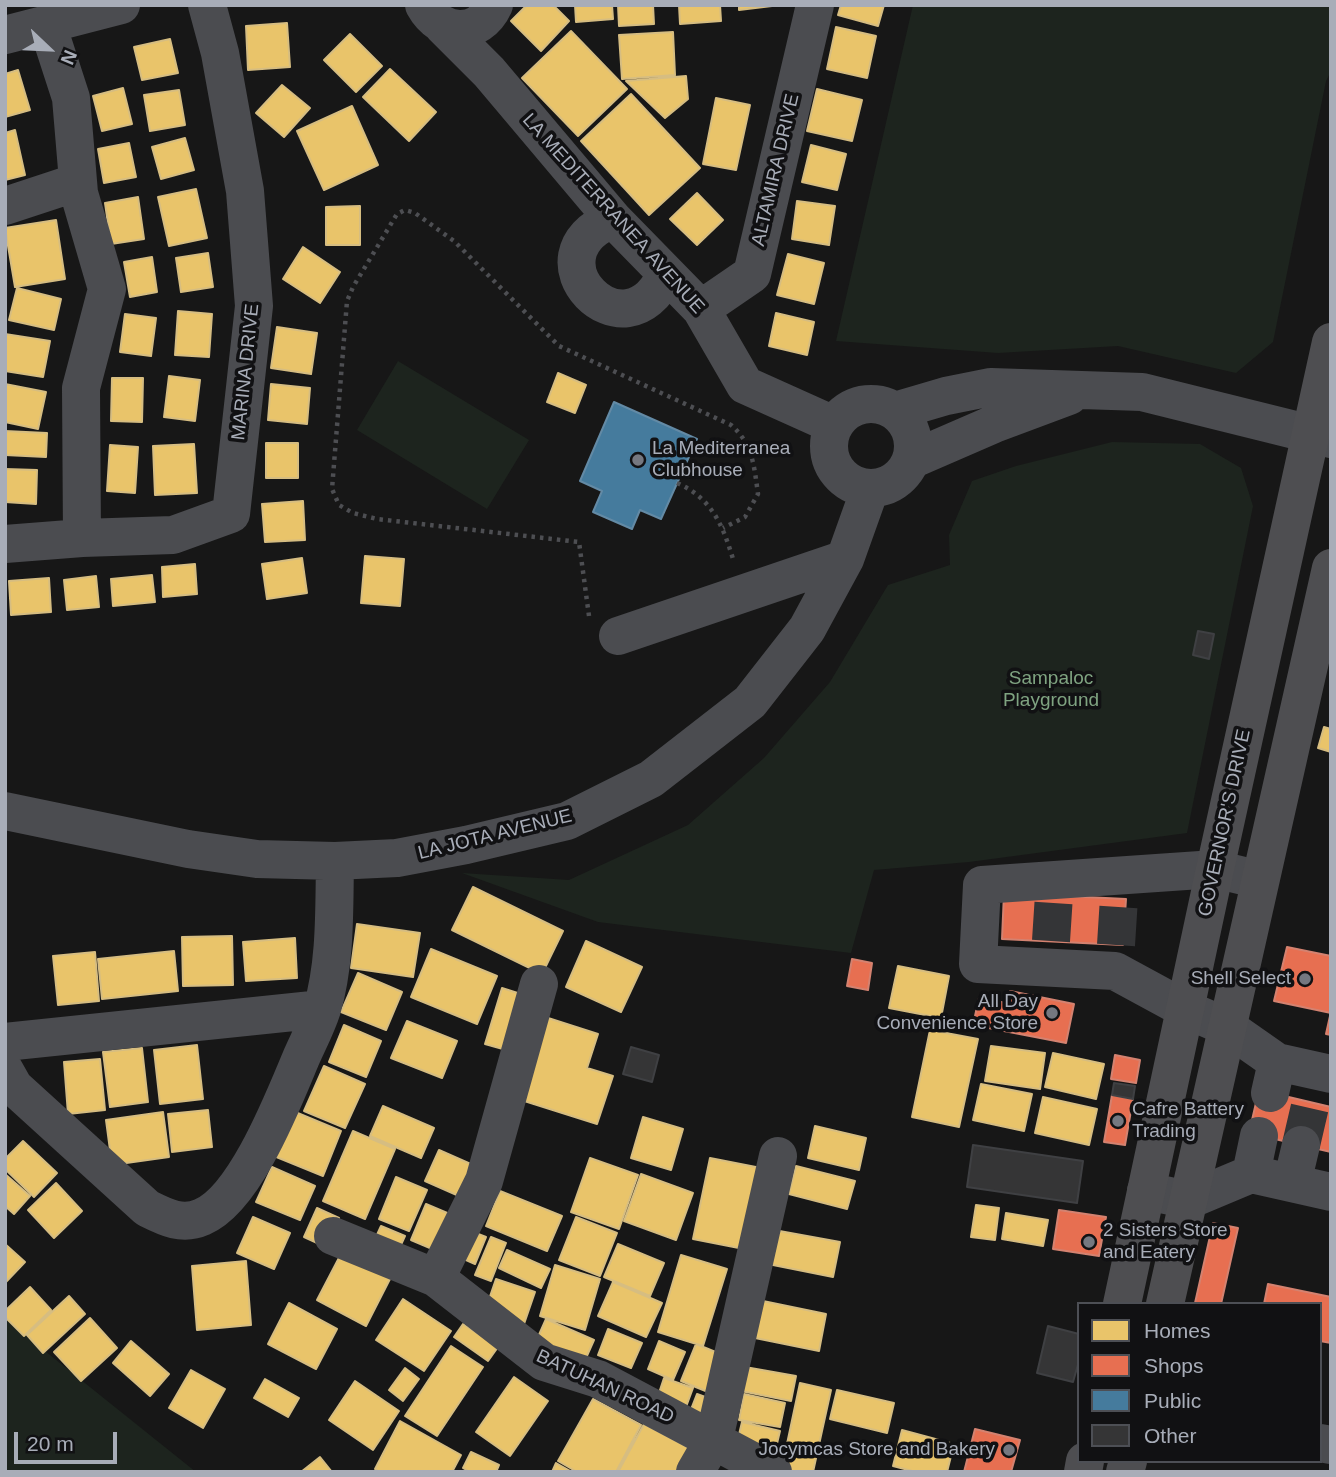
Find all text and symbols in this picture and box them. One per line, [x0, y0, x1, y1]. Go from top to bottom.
north arrow [14, 14, 84, 84]
text: N [56, 47, 81, 68]
street label: ALTAMIRA DRIVE [747, 92, 805, 248]
street label: LA MEDITERRANEA AVENUE [517, 109, 709, 319]
street label: MARINA DRIVE [227, 303, 265, 441]
place label: La Mediterranea Clubhouse [652, 438, 790, 482]
marker: La Mediterranea Clubhouse [630, 452, 646, 468]
park label: Sampaloc Playground [1003, 668, 1099, 712]
street label: GOVERNOR'S DRIVE [1194, 727, 1256, 919]
street label: LA JOTA AVENUE [416, 805, 574, 865]
place label: Shell Select [1191, 968, 1291, 990]
marker: Shell Select [1297, 971, 1313, 987]
place label: All Day Convenience Store [876, 991, 1038, 1035]
marker: All Day Convenience Store [1044, 1005, 1060, 1021]
place label: Cafre Battery Trading [1132, 1099, 1244, 1143]
marker: Cafre Battery Trading [1110, 1113, 1126, 1129]
place label: 2 Sisters Store and Eatery [1103, 1220, 1228, 1264]
marker: 2 Sisters Store and Eatery [1081, 1234, 1097, 1250]
legend [1077, 1302, 1322, 1463]
text: Homes [1144, 1319, 1211, 1342]
street label: BATUHAN ROAD [532, 1345, 678, 1429]
text: Shops [1144, 1354, 1204, 1377]
text: Public [1144, 1389, 1201, 1412]
scale bar [18, 1418, 121, 1462]
text: Other [1144, 1424, 1197, 1447]
text: 20 m [27, 1432, 74, 1455]
place label: Jocymcas Store and Bakery [758, 1439, 995, 1461]
marker: Jocymcas Store and Bakery [1001, 1442, 1017, 1458]

